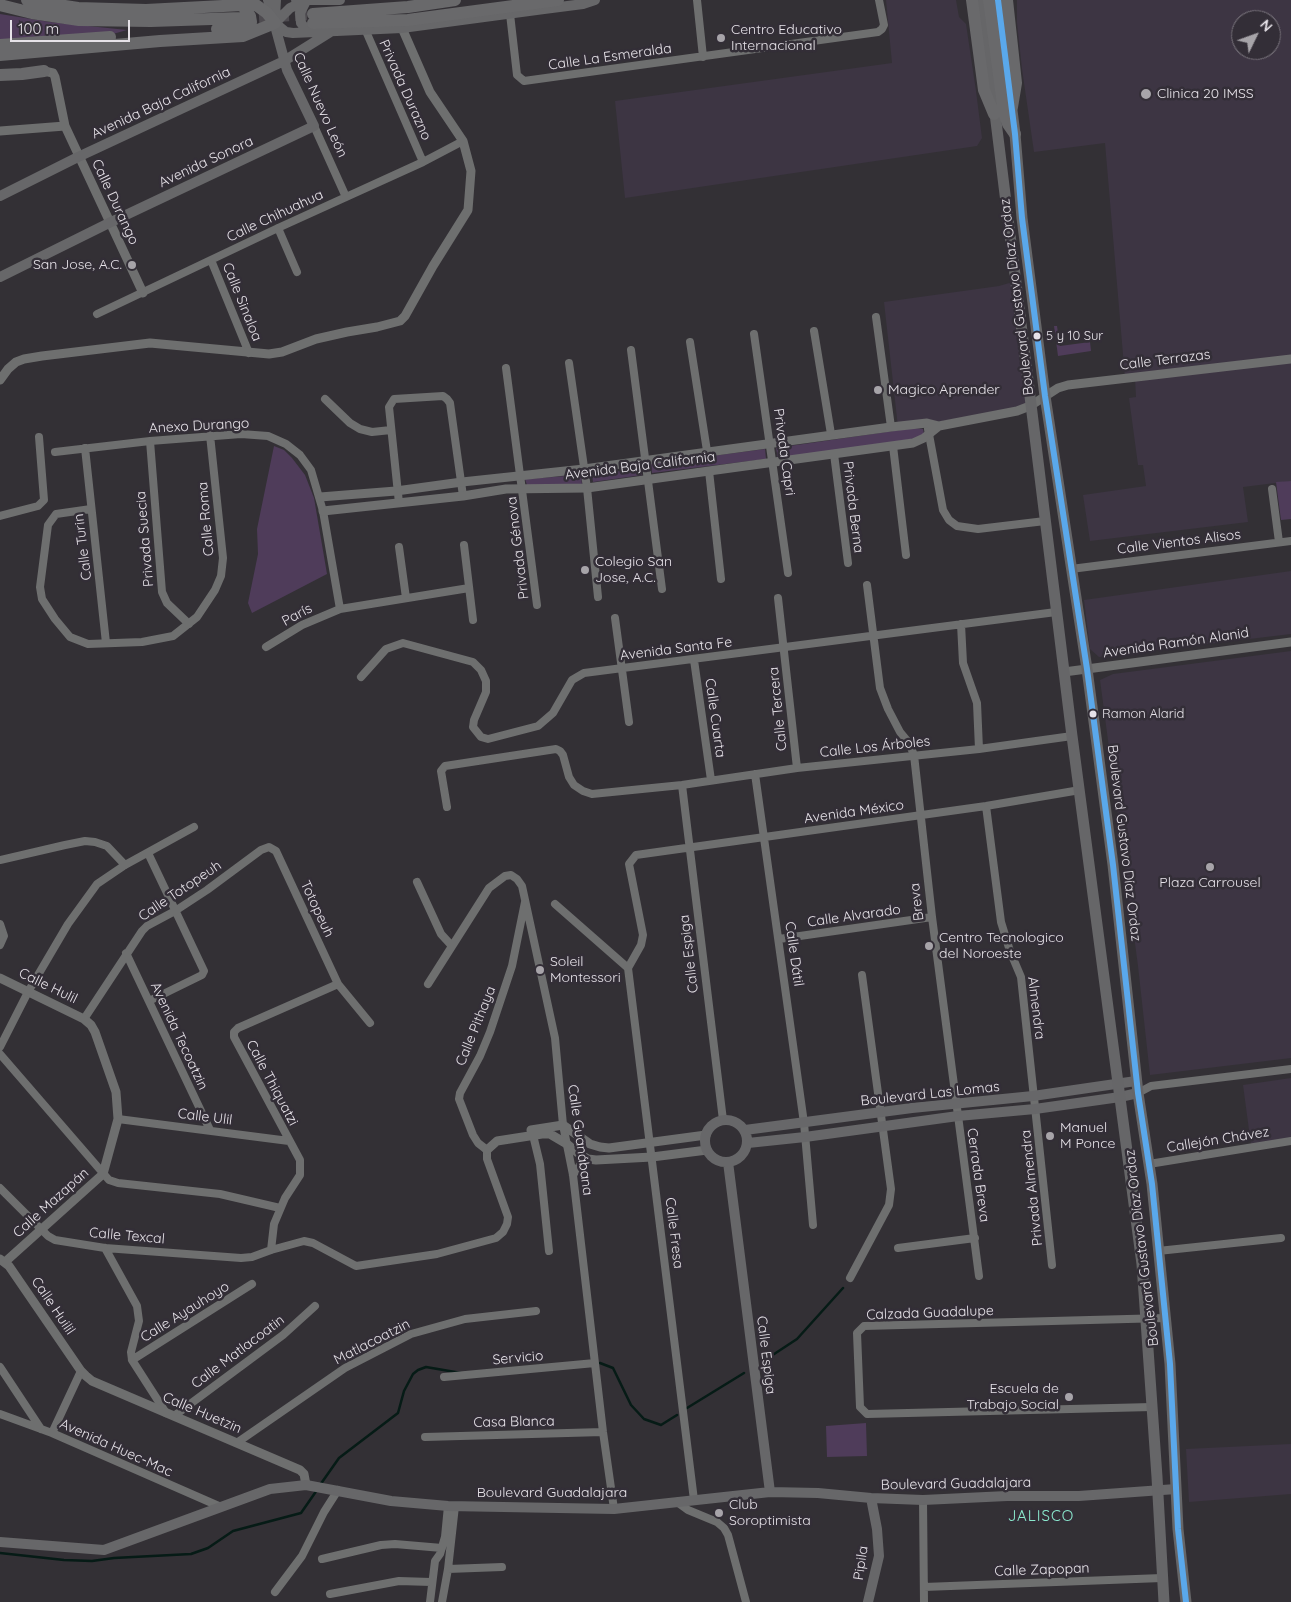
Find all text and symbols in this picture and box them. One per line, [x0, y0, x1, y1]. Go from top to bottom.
scale bar [12, 10, 132, 42]
north arrow [1231, 10, 1281, 60]
text: N [1256, 16, 1277, 35]
text: 100 m [18, 19, 59, 38]
place label: Centro Educativo Internacional [731, 22, 842, 54]
marker: Centro Educativo Internacional [715, 32, 727, 44]
street label: Privada Durazno [375, 37, 435, 143]
street label: Calle La Esmeralda [547, 40, 673, 74]
street label: Calle Nuevo León [289, 50, 351, 160]
street label: Avenida Baja California [89, 63, 233, 143]
place label: Clinica 20 IMSS [1157, 86, 1254, 102]
marker: Clinica 20 IMSS [1139, 87, 1153, 101]
street label: Avenida Sonora [156, 133, 256, 191]
street label: Calle Durango [88, 157, 142, 247]
street label: Calle Chihuahua [224, 186, 326, 246]
street label: Boulevard Gustavo Díaz Ordaz [997, 198, 1037, 396]
place label: San Jose, A.C. [33, 257, 122, 273]
marker: San Jose, A.C. [126, 259, 138, 271]
street label: Calle Sinaloa [219, 260, 265, 344]
place label: 5 y 10 Sur [1046, 328, 1103, 344]
marker: 5 y 10 Sur [1032, 331, 1042, 341]
street label: Calle Terrazas [1119, 346, 1211, 374]
place label: Magico Aprender [888, 382, 1000, 398]
marker: Magico Aprender [872, 384, 884, 396]
street label: Privada Capri [770, 407, 798, 497]
street label: Anexo Durango [148, 415, 250, 437]
street label: Avenida Baja California [564, 448, 716, 484]
street label: Privada Berna [839, 460, 867, 554]
street label: Calle Roma [194, 481, 218, 557]
street label: Privada Suecia [132, 491, 158, 587]
street label: Privada Génova [503, 496, 533, 600]
street label: Calle Turin [71, 513, 95, 581]
street label: Calle Vientos Alisos [1116, 526, 1242, 558]
place label: Colegio San Jose, A.C. [595, 554, 672, 586]
marker: Colegio San Jose, A.C. [579, 564, 591, 576]
street label: París [279, 600, 315, 630]
street label: Avenida Ramón Alanid [1102, 624, 1250, 662]
street label: Avenida Santa Fe [619, 634, 733, 664]
street label: Calle Tercera [765, 666, 791, 752]
street label: Calle Cuarta [701, 677, 729, 759]
place label: Ramon Alarid [1102, 706, 1184, 722]
marker: Ramon Alarid [1088, 709, 1098, 719]
street label: Calle Los Árboles [819, 733, 931, 761]
street label: Boulevard Gustavo Díaz Ordaz [1104, 744, 1144, 942]
street label: Avenida México [803, 797, 905, 827]
street label: Calle Totopeuh [135, 857, 225, 925]
marker: Plaza Carrousel [1204, 861, 1216, 873]
place label: Plaza Carrousel [1159, 875, 1261, 891]
street label: Totopeuh [297, 878, 337, 940]
street label: Breva [906, 882, 928, 922]
street label: Calle Alvarado [806, 901, 902, 931]
street label: Calle Espiga [676, 914, 702, 994]
street label: Calle Dátil [781, 921, 807, 987]
place label: Centro Tecnologico del Noroeste [939, 930, 1064, 962]
marker: Centro Tecnologico del Noroeste [923, 940, 935, 952]
place label: Soleil Montessori [550, 954, 621, 986]
marker: Soleil Montessori [534, 964, 546, 976]
street label: Calle Hulil [16, 965, 80, 1007]
street label: Almendra [1024, 976, 1048, 1040]
street label: Avenida Tecoatzin [147, 979, 211, 1093]
street label: Calle Pithaya [452, 984, 500, 1068]
street label: Calle Thiquatzi [242, 1037, 302, 1129]
street label: Boulevard Las Lomas [860, 1078, 1000, 1110]
street label: Calle Guanábana [564, 1083, 596, 1197]
street label: Calle Ulil [177, 1105, 233, 1129]
place label: Manuel M Ponce [1060, 1120, 1115, 1152]
street label: Callejón Chávez [1166, 1124, 1270, 1156]
street label: Cerrada Breva [963, 1127, 993, 1223]
street label: Privada Almendra [1018, 1129, 1046, 1247]
marker: Manuel M Ponce [1044, 1130, 1056, 1142]
street label: Boulevard Gustavo Díaz Ordaz [1122, 1149, 1162, 1347]
street label: Calle Mazapán [10, 1165, 92, 1241]
street label: Calle Fresa [661, 1196, 687, 1270]
street label: Calle Texcal [89, 1224, 165, 1248]
street label: Calle Huilil [28, 1274, 78, 1338]
street label: Calle Ayauhoyo [138, 1278, 232, 1346]
street label: Calzada Guadalupe [866, 1302, 994, 1324]
street label: Calle Matlacoatin [188, 1312, 288, 1392]
street label: Calle Espiga [753, 1315, 779, 1395]
street label: Matlacoatzin [331, 1316, 413, 1368]
street label: Servicio [492, 1347, 544, 1369]
place label: Escuela de Trabajo Social [966, 1381, 1059, 1414]
street label: Calle Huetzin [160, 1389, 244, 1437]
marker: Escuela de Trabajo Social [1063, 1391, 1075, 1403]
street label: Casa Blanca [473, 1413, 555, 1431]
street label: Avenida Huec-Mac [57, 1416, 175, 1480]
street label: Boulevard Guadalajara [881, 1474, 1031, 1494]
street label: Boulevard Guadalajara [477, 1485, 627, 1501]
place label: Club Soroptimista [729, 1497, 811, 1530]
marker: Club Soroptimista [713, 1507, 725, 1519]
district label: JALISCO [1007, 1507, 1075, 1525]
street label: Pipila [850, 1545, 872, 1581]
street label: Calle Zapopan [994, 1560, 1090, 1580]

